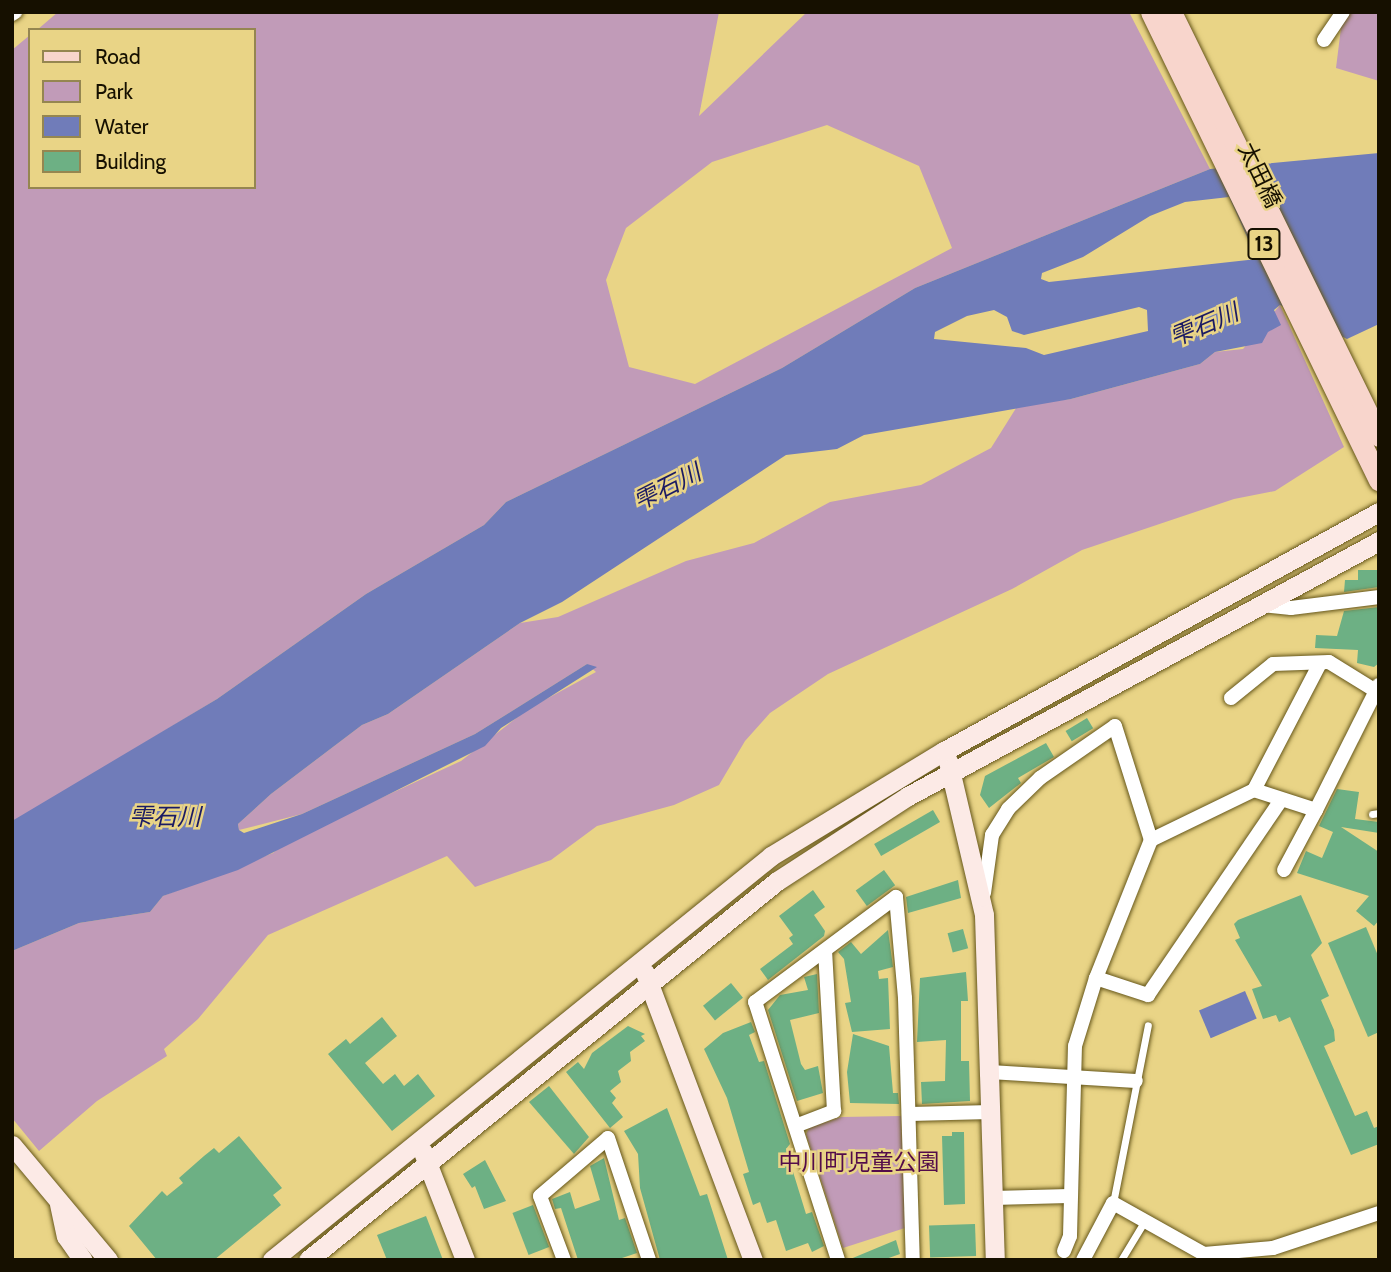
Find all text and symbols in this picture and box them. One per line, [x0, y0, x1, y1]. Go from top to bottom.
legend [28, 28, 256, 189]
text: Road [95, 44, 141, 69]
text: Park [95, 79, 133, 104]
text: Water [95, 114, 148, 139]
street label: 太田橋 [1232, 138, 1288, 212]
text: Building [95, 149, 166, 174]
road number: 13 [1246, 226, 1282, 262]
water label: 雫石川 [1165, 298, 1243, 352]
water label: 雫石川 [628, 458, 706, 516]
water label: 雫石川 [129, 803, 201, 831]
park label: 中川町児童公園 [779, 1148, 939, 1176]

